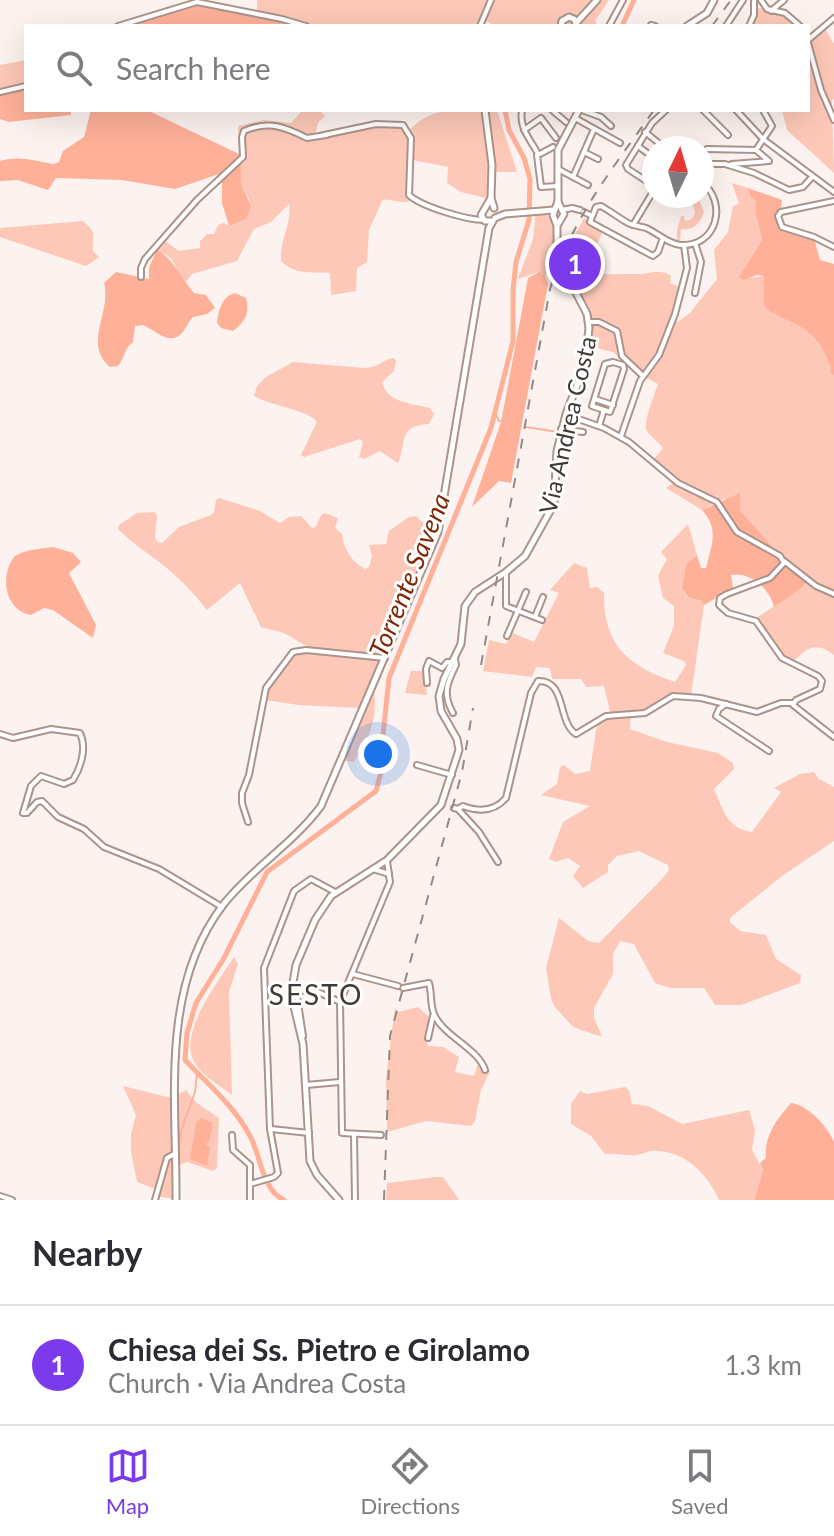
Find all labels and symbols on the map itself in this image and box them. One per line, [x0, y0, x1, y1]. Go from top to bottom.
north arrow [642, 136, 714, 208]
pin: 1 [549, 234, 601, 294]
street label: Via Andrea Costa [532, 333, 602, 517]
water label: Torrente Savena [362, 488, 456, 662]
your location [358, 734, 398, 774]
district label: SESTO [269, 977, 363, 1011]

